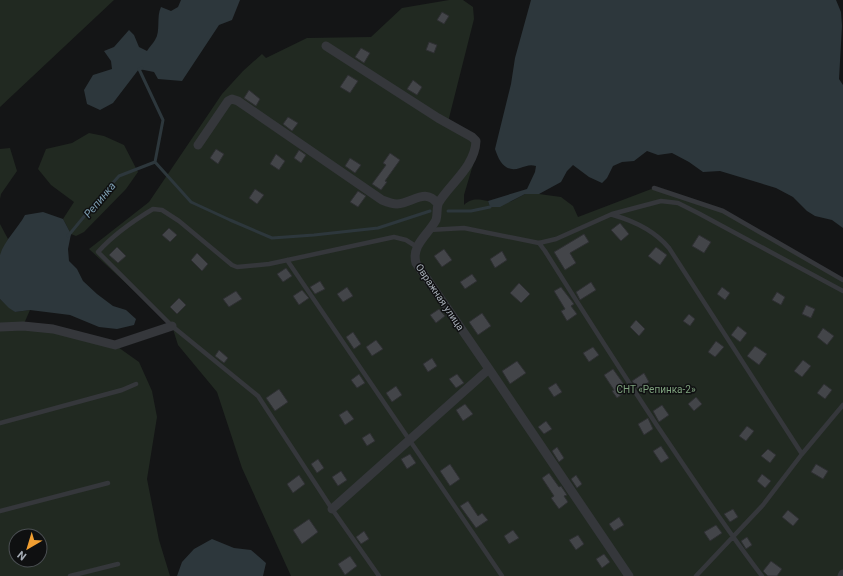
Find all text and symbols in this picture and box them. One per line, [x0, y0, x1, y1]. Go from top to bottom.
water label: Репинка [81, 179, 119, 220]
street label: Овражная улица [414, 262, 466, 332]
park label: СНТ «Репинка-2» [616, 384, 696, 395]
north arrow [8, 528, 48, 568]
text: N [15, 548, 29, 563]

